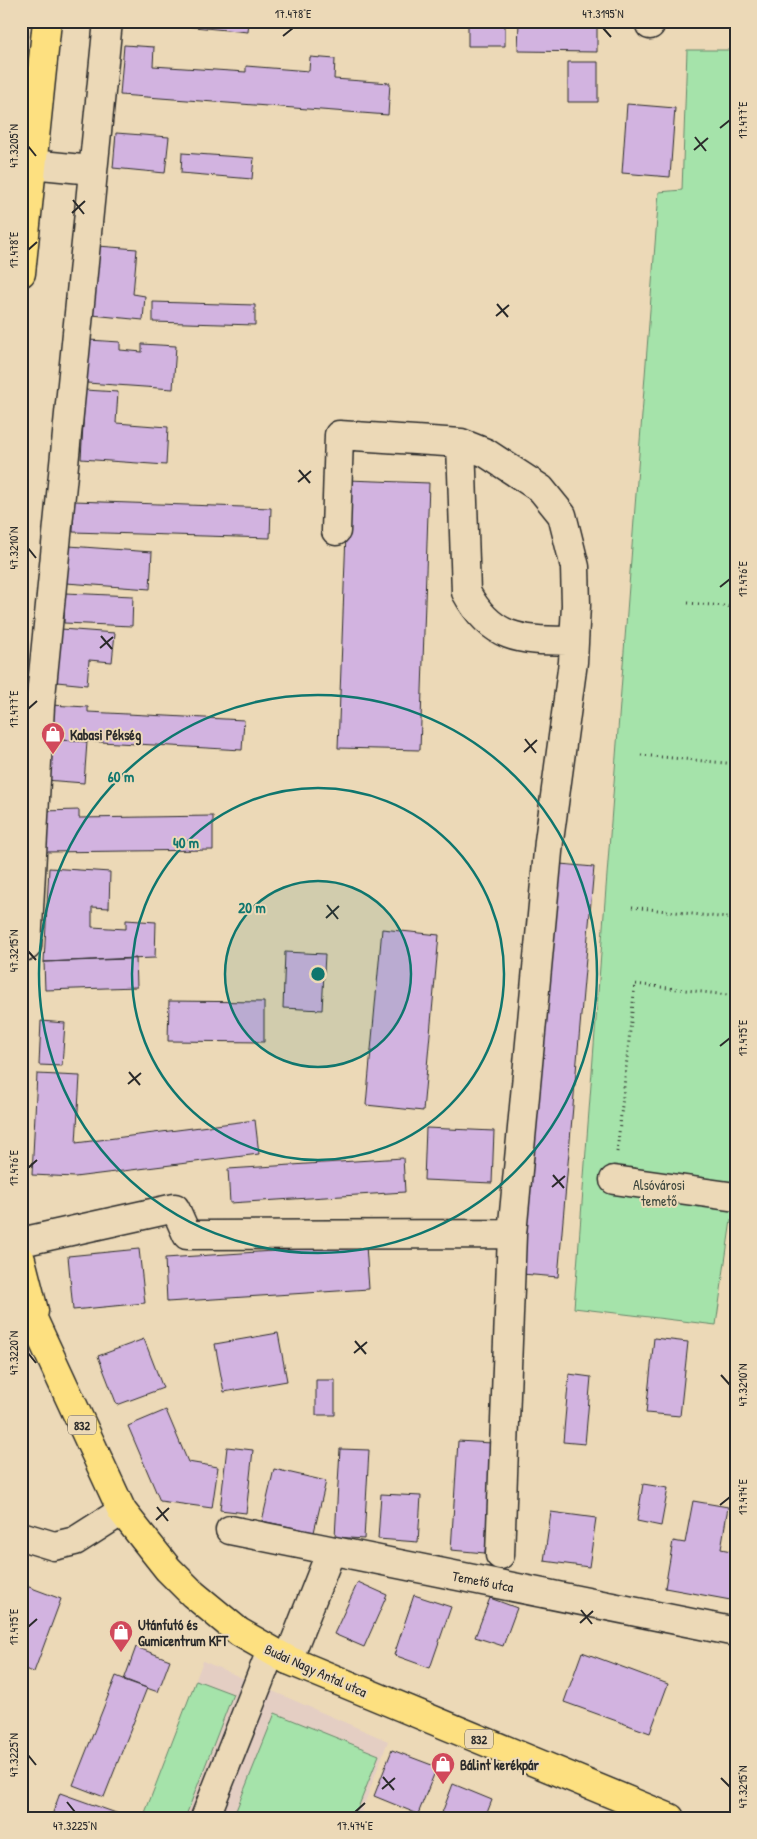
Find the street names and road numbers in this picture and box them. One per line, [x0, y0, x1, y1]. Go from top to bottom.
road number: 832 [68, 1416, 96, 1434]
street label: Temető utca [451, 1566, 516, 1596]
street label: Budai Nagy Antal utca [261, 1639, 371, 1702]
road number: 832 [465, 1730, 493, 1748]

